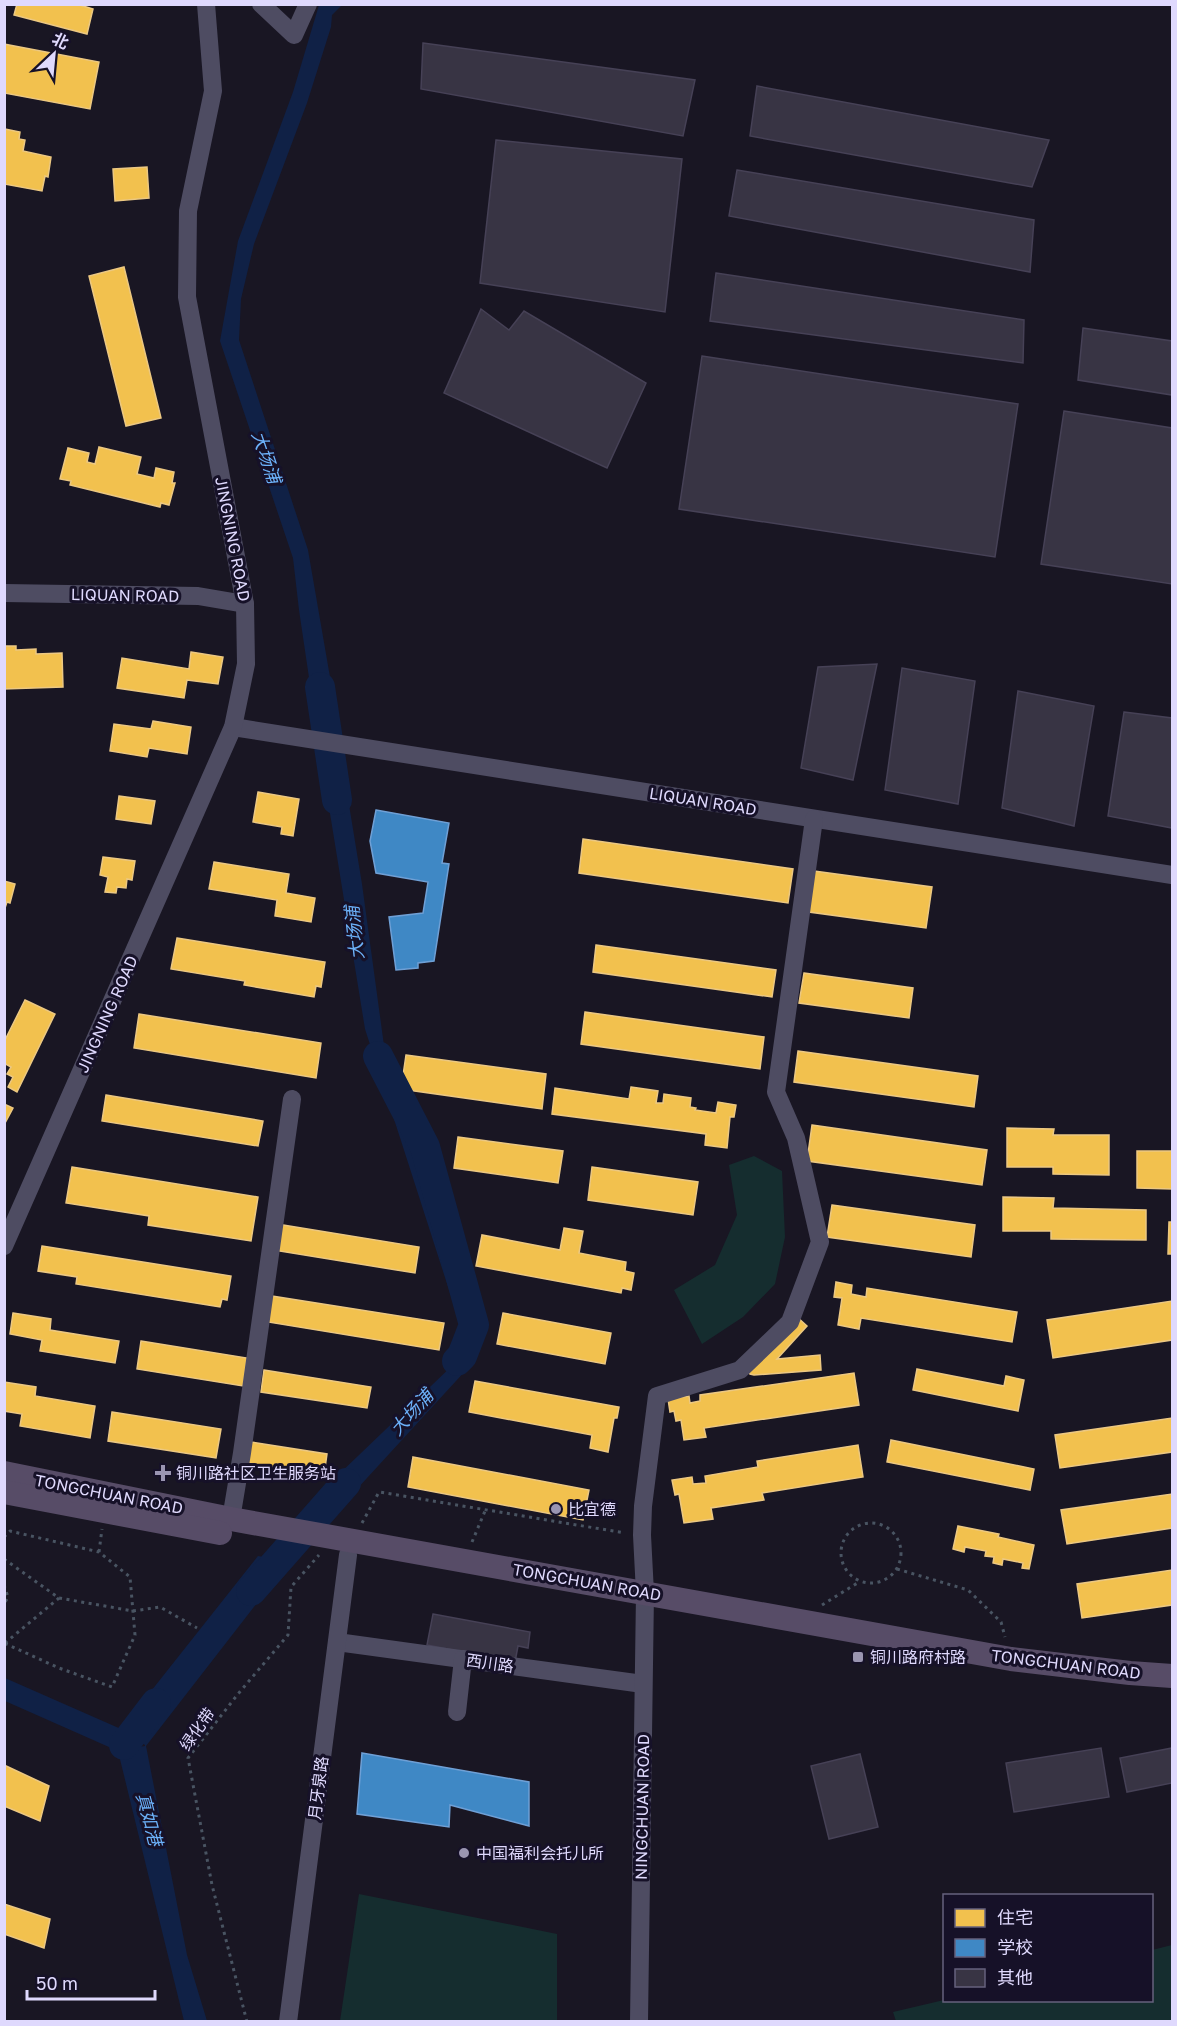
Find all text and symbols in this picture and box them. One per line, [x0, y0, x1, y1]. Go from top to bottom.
north arrow [24, 24, 84, 84]
text: 北 [49, 28, 72, 53]
water label: 大场浦 [248, 428, 287, 489]
street label: JINGNING ROAD [211, 475, 255, 603]
street label: LIQUAN ROAD [71, 584, 179, 606]
street label: LIQUAN ROAD [648, 783, 758, 819]
water label: 大场浦 [340, 902, 368, 961]
street label: JINGNING ROAD [72, 952, 142, 1076]
water label: 大场浦 [385, 1382, 439, 1439]
place label: 铜川路社区卫生服务站 [176, 1463, 336, 1483]
marker: 铜川路社区卫生服务站 [154, 1464, 172, 1482]
street label: TONGCHUAN ROAD [33, 1470, 185, 1518]
place label: 比宜德 [568, 1499, 616, 1519]
marker: 比宜德 [549, 1502, 563, 1516]
street label: TONGCHUAN ROAD [511, 1559, 663, 1605]
street label: TONGCHUAN ROAD [990, 1645, 1142, 1683]
place label: 铜川路府村路 [870, 1647, 966, 1667]
street label: 西川路 [465, 1650, 515, 1676]
marker: 铜川路府村路 [851, 1650, 865, 1664]
street label: 绿化带 [175, 1704, 219, 1754]
street label: NINGCHUAN ROAD [631, 1734, 653, 1880]
street label: 月牙泉路 [304, 1755, 332, 1821]
water label: 真如港 [132, 1790, 168, 1851]
place label: 中国福利会托儿所 [476, 1843, 604, 1863]
marker: 中国福利会托儿所 [457, 1846, 471, 1860]
legend [943, 1894, 1153, 2002]
text: 住宅 [997, 1906, 1033, 1928]
text: 学校 [997, 1936, 1033, 1958]
scale bar [27, 1963, 154, 2001]
text: 其他 [997, 1966, 1033, 1988]
text: 50 m [36, 1972, 78, 1994]

